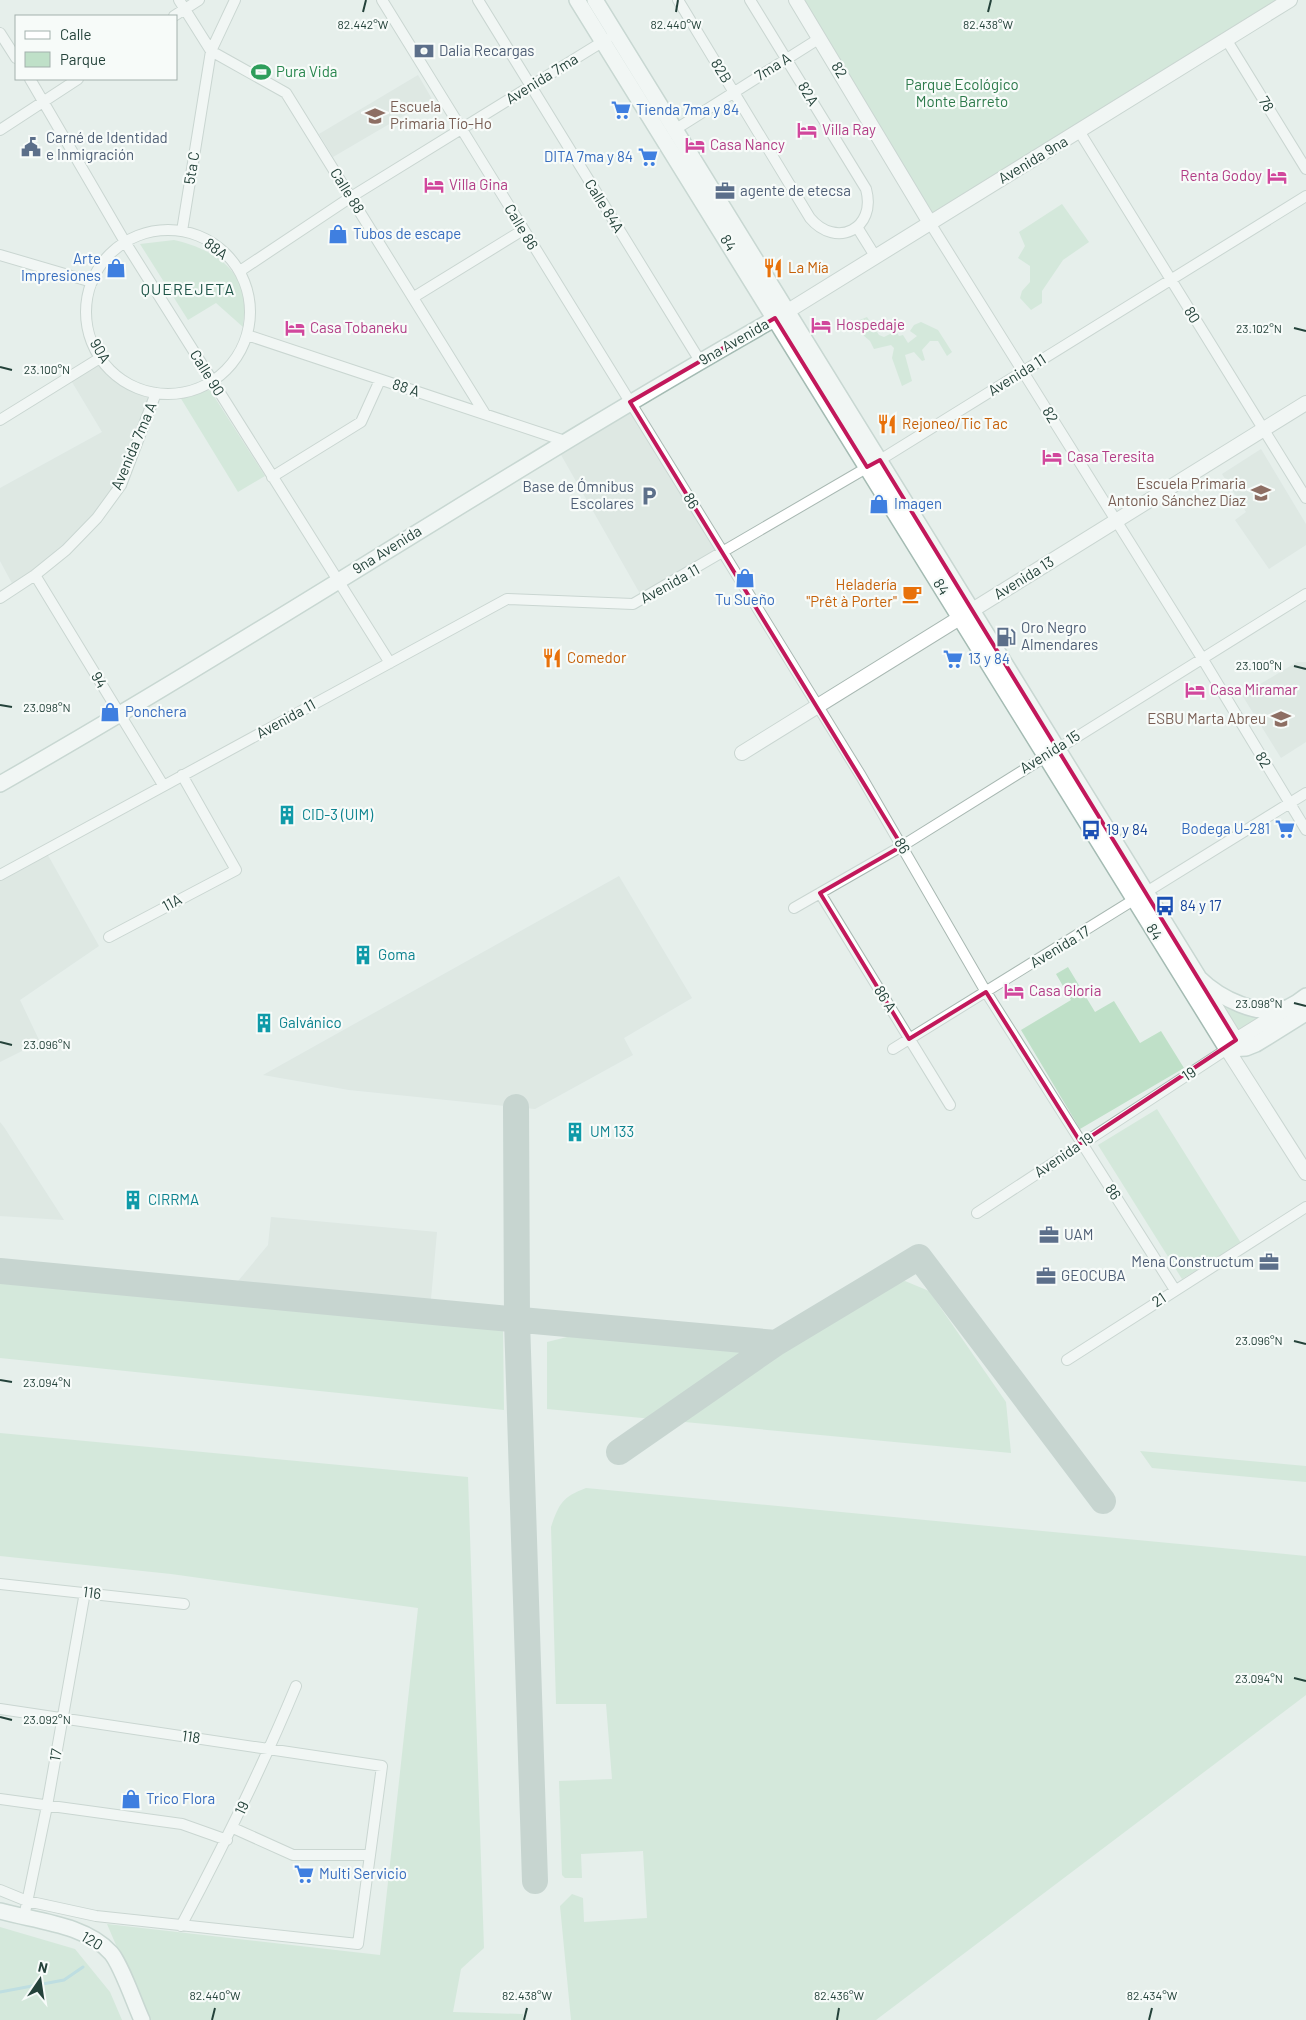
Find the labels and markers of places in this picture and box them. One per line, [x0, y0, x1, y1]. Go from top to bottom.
bank icon: Dalia Recargas [413, 40, 435, 62]
place label: Dalia Recargas [439, 41, 535, 59]
sports icon: Pura Vida [250, 61, 272, 83]
place label: Pura Vida [276, 62, 338, 80]
place label: Escuela Primaria Tío-Ho [390, 97, 492, 132]
supermarket icon: Tienda 7ma y 84 [610, 99, 632, 121]
place label: Tienda 7ma y 84 [636, 100, 739, 118]
school or university icon: Escuela Primaria Tío-Ho [364, 105, 386, 127]
hotel icon: Villa Ray [796, 119, 818, 141]
place label: Villa Ray [822, 120, 876, 138]
place label: Carné de Identidad e Inmigración [46, 128, 168, 163]
hotel icon: Casa Nancy [684, 134, 706, 156]
place label: Casa Nancy [710, 135, 785, 153]
public building icon: Carné de Identidad e Inmigración [20, 136, 42, 158]
supermarket icon: DITA 7ma y 84 [637, 146, 659, 168]
place label: DITA 7ma y 84 [544, 147, 633, 165]
hotel icon: Renta Godoy [1266, 165, 1288, 187]
place label: Renta Godoy [1180, 166, 1262, 184]
hotel icon: Villa Gina [423, 174, 445, 196]
place label: Villa Gina [449, 175, 508, 193]
office icon: agente de etecsa [714, 180, 736, 202]
place label: agente de etecsa [740, 181, 851, 199]
shop icon: Tubos de escape [327, 223, 349, 245]
place label: Tubos de escape [353, 224, 461, 242]
place label: Arte Impresiones [21, 249, 101, 284]
shop icon: Arte Impresiones [105, 257, 127, 279]
restaurant icon: La Mía [762, 257, 784, 279]
place label: La Mía [788, 258, 829, 276]
hotel icon: Hospedaje [810, 314, 832, 336]
place label: Hospedaje [836, 315, 905, 333]
hotel icon: Casa Tobaneku [284, 317, 306, 339]
place label: Casa Tobaneku [310, 318, 408, 336]
restaurant icon: Rejoneo/Tic Tac [876, 413, 898, 435]
place label: Rejoneo/Tic Tac [902, 414, 1008, 432]
hotel icon: Casa Teresita [1041, 446, 1063, 468]
place label: Casa Teresita [1067, 447, 1154, 465]
place label: Escuela Primaria Antonio Sánchez Díaz [1108, 474, 1246, 509]
place label: Base de Ómnibus Escolares [523, 477, 634, 512]
school or university icon: Escuela Primaria Antonio Sánchez Díaz [1250, 482, 1272, 504]
parking icon: Base de Ómnibus Escolares [638, 485, 660, 507]
shop icon: Imagen [868, 493, 890, 515]
place label: Imagen [894, 494, 942, 512]
shop icon: Tu Sueño [734, 567, 756, 589]
place label: Heladería "Prêt à Porter" [806, 575, 897, 610]
cafe icon: Heladería "Prêt à Porter" [901, 583, 923, 605]
place label: Tu Sueño [715, 590, 775, 608]
place label: Oro Negro Almendares [1021, 618, 1098, 653]
fuel station icon: Oro Negro Almendares [995, 626, 1017, 648]
restaurant icon: Comedor [541, 647, 563, 669]
place label: Comedor [567, 648, 627, 666]
supermarket icon: 13 y 84 [942, 648, 964, 670]
place label: 13 y 84 [968, 649, 1010, 667]
hotel icon: Casa Miramar [1184, 679, 1206, 701]
place label: Casa Miramar [1210, 680, 1298, 698]
shop icon: Ponchera [99, 701, 121, 723]
place label: Ponchera [125, 702, 187, 720]
school or university icon: ESBU Marta Abreu [1270, 708, 1292, 730]
place label: ESBU Marta Abreu [1147, 709, 1266, 727]
building icon: CID-3 (UIM) [276, 804, 298, 826]
place label: CID-3 (UIM) [302, 805, 373, 823]
supermarket icon: Bodega U-281 [1274, 818, 1296, 840]
bus stop icon: 19 y 84 [1080, 819, 1102, 841]
place label: Bodega U-281 [1181, 819, 1270, 837]
place label: 19 y 84 [1106, 820, 1148, 838]
bus stop icon: 84 y 17 [1154, 895, 1176, 917]
place label: 84 y 17 [1180, 896, 1221, 914]
building icon: Goma [352, 944, 374, 966]
place label: Goma [378, 945, 415, 963]
hotel icon: Casa Gloria [1003, 980, 1025, 1002]
place label: Casa Gloria [1029, 981, 1101, 999]
building icon: Galvánico [253, 1012, 275, 1034]
place label: Galvánico [279, 1013, 342, 1031]
building icon: UM 133 [564, 1121, 586, 1143]
place label: UM 133 [590, 1122, 634, 1140]
building icon: CIRRMA [122, 1189, 144, 1211]
place label: CIRRMA [148, 1190, 199, 1208]
office icon: UAM [1038, 1224, 1060, 1246]
place label: UAM [1064, 1225, 1093, 1243]
office icon: Mena Constructum [1258, 1251, 1280, 1273]
place label: Mena Constructum [1131, 1252, 1254, 1270]
office icon: GEOCUBA [1035, 1265, 1057, 1287]
place label: GEOCUBA [1061, 1266, 1126, 1284]
shop icon: Trico Flora [120, 1788, 142, 1810]
place label: Trico Flora [146, 1789, 215, 1807]
supermarket icon: Multi Servicio [293, 1863, 315, 1885]
place label: Multi Servicio [319, 1864, 407, 1882]

